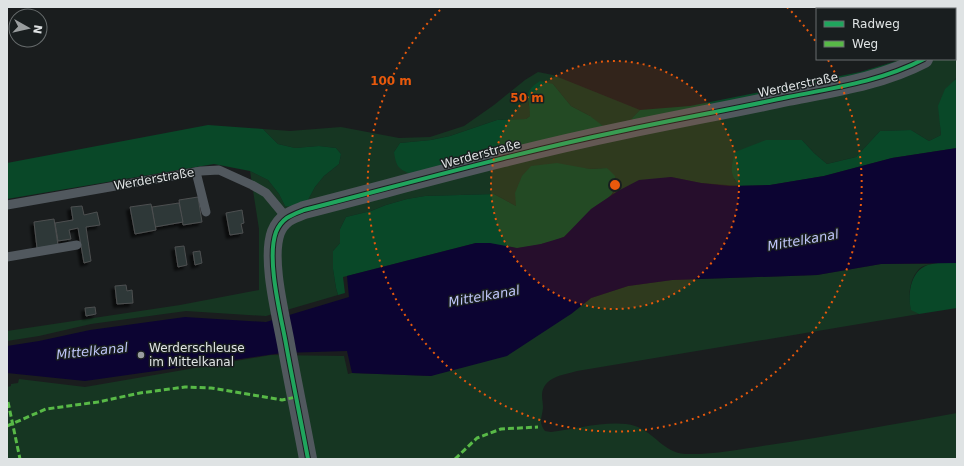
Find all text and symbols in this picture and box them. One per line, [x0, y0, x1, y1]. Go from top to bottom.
north arrow [8, 8, 48, 48]
legend [816, 8, 956, 60]
text: Radweg [852, 17, 900, 31]
text: N [30, 24, 44, 35]
text: Weg [852, 37, 878, 51]
street label: Werderstraße [757, 70, 839, 100]
text: 100 m [370, 74, 412, 88]
text: 50 m [510, 91, 544, 105]
street label: Werderstraße [440, 137, 522, 171]
street label: Werderstraße [113, 165, 195, 193]
centre of rings [608, 178, 622, 192]
water label: Mittelkanal [766, 226, 840, 254]
water label: Mittelkanal [447, 282, 521, 310]
water label: Mittelkanal [55, 340, 129, 362]
place label: Werderschleuse im Mittelkanal [149, 341, 245, 369]
marker: Werderschleuse im Mittelkanal [136, 350, 146, 360]

